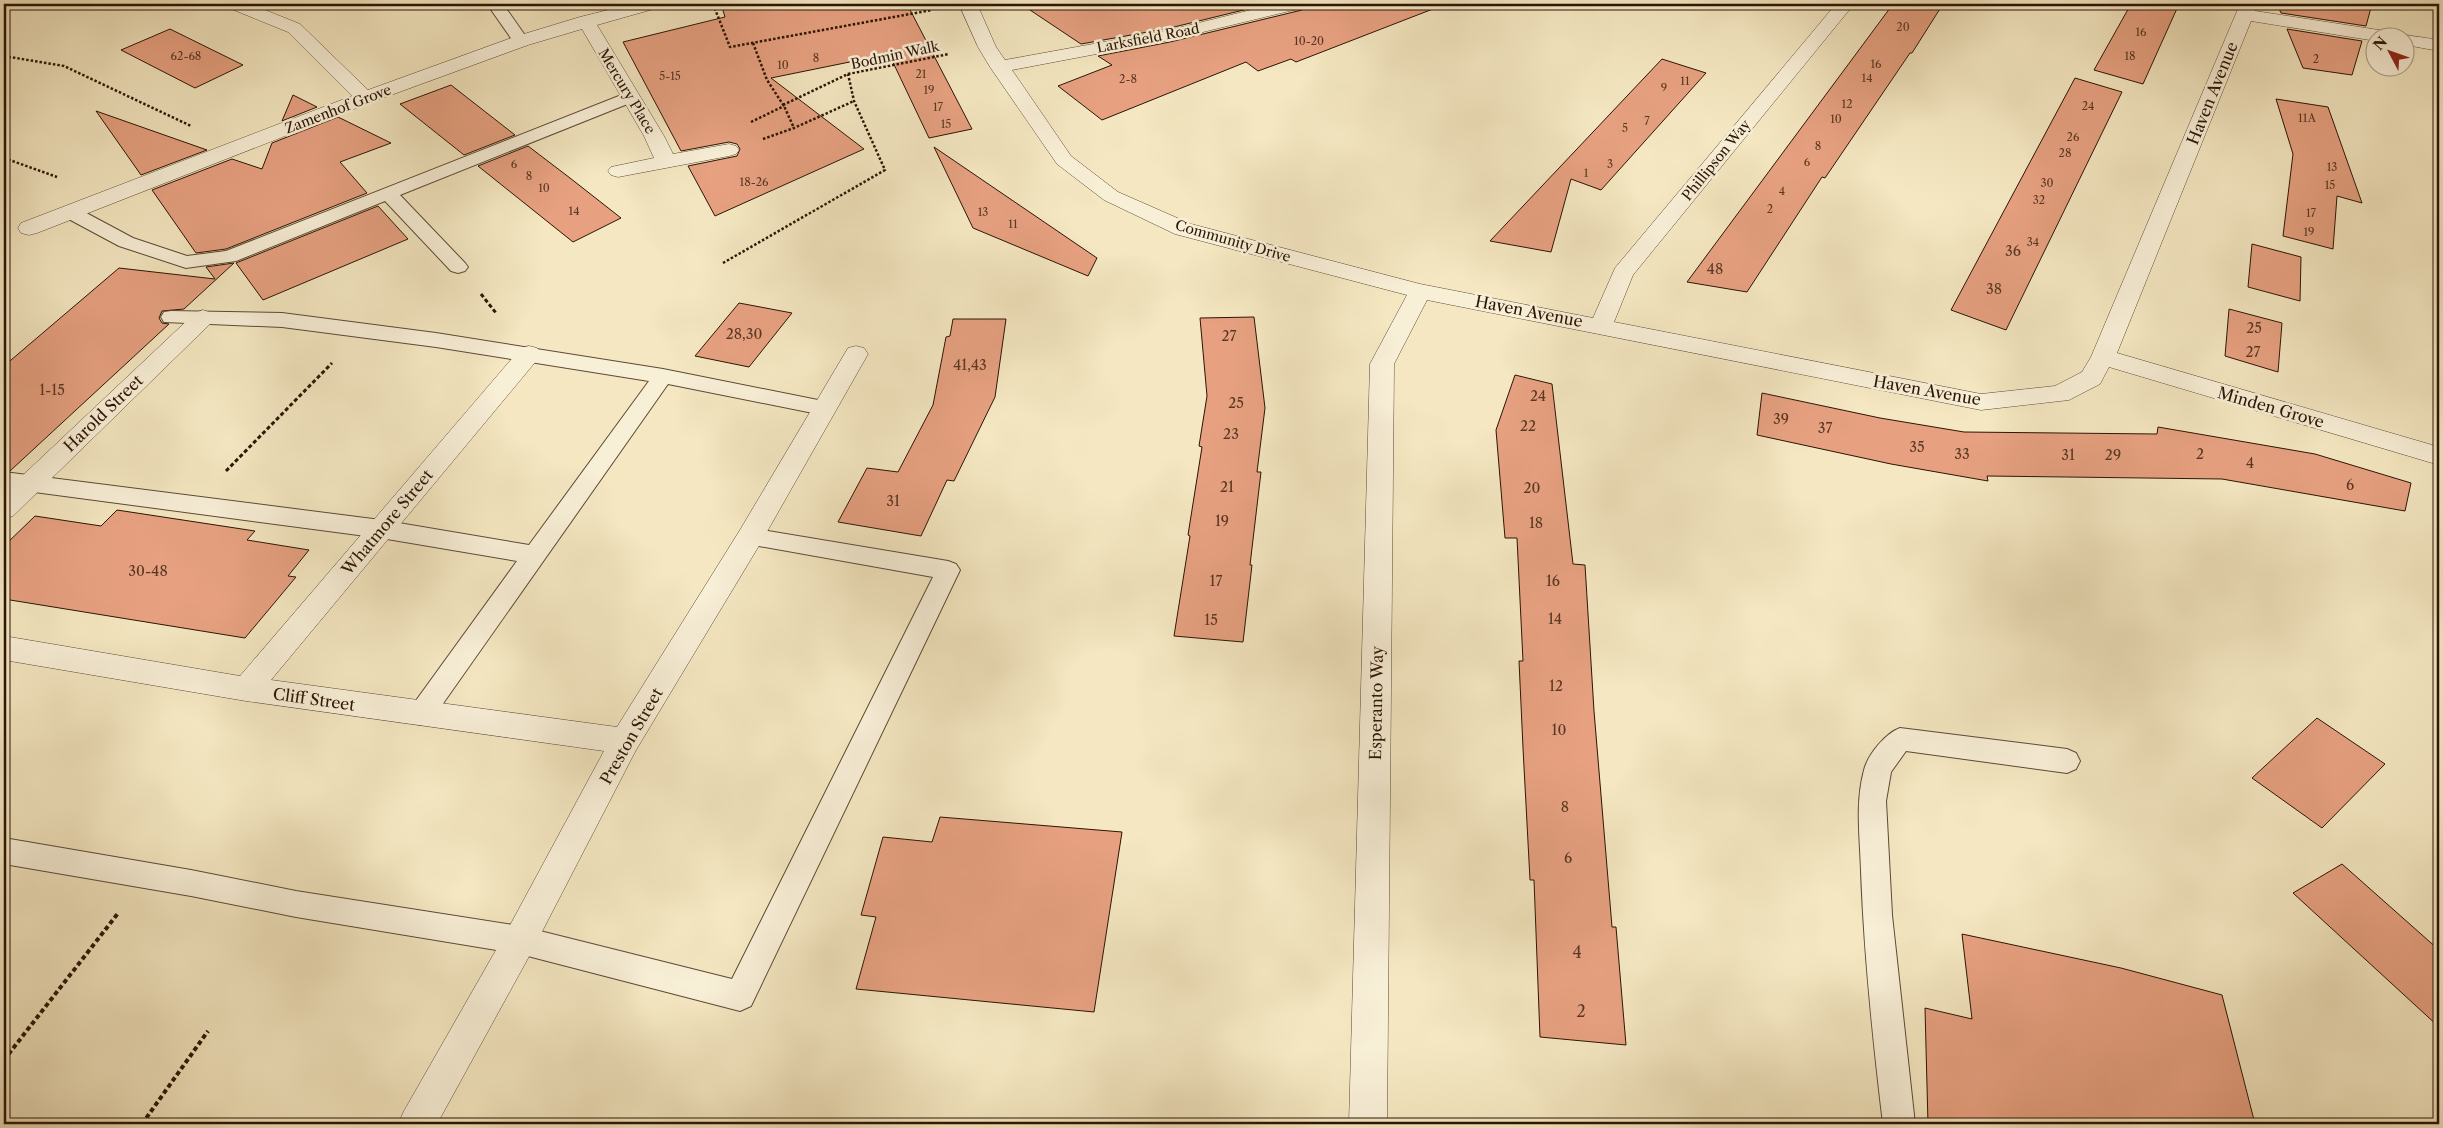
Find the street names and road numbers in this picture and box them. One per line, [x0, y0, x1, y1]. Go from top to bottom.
street label: Larksfield Road [1095, 19, 1201, 57]
street label: Bodmin Walk [849, 37, 942, 73]
street label: Haven Avenue [2182, 39, 2242, 147]
street label: Mercury Place [594, 45, 660, 137]
street label: Zamenhof Grove [282, 80, 394, 138]
street label: Phillipson Way [1678, 116, 1754, 204]
street label: Community Drive [1173, 216, 1293, 266]
street label: Haven Avenue [1473, 291, 1585, 331]
street label: Harold Street [59, 370, 147, 456]
street label: Haven Avenue [1871, 371, 1983, 409]
street label: Minden Grove [2215, 382, 2327, 432]
street label: Whatmore Street [336, 465, 437, 580]
street label: Esperanto Way [1365, 645, 1387, 760]
street label: Cliff Street [272, 683, 357, 715]
street label: Preston Street [595, 684, 667, 788]

